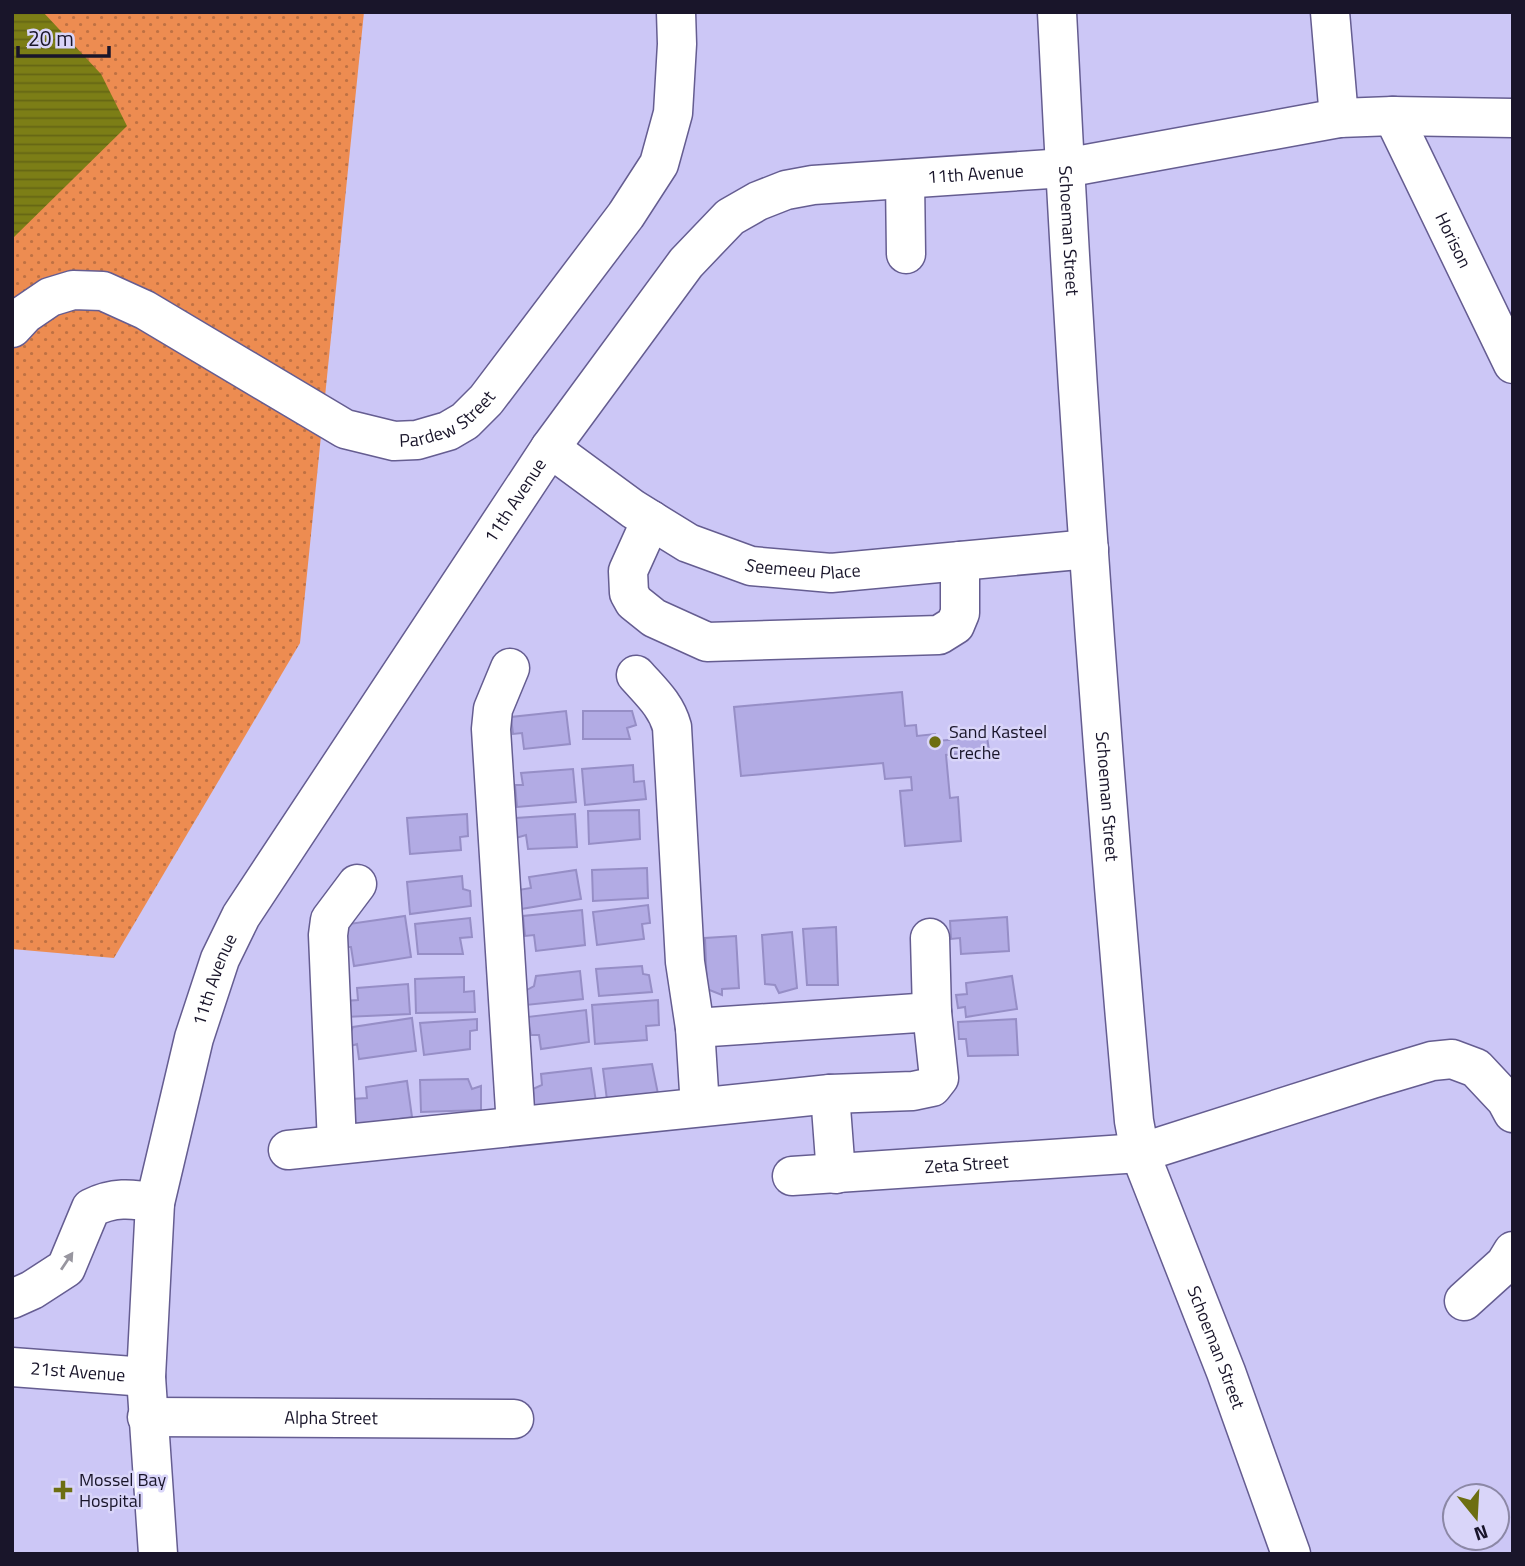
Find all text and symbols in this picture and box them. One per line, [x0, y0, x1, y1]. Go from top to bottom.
scale bar [18, 14, 108, 58]
text: 20 m [28, 22, 74, 54]
street label: 11th Avenue [926, 157, 1025, 190]
street label: Schoeman Street [1052, 165, 1086, 297]
street label: Horison [1428, 207, 1479, 273]
street label: Pardew Street [399, 384, 502, 454]
street label: 11th Avenue [477, 453, 553, 548]
street label: Seemeeu Place [741, 551, 862, 586]
place label: Sand Kasteel Creche [949, 718, 1047, 766]
street label: Schoeman Street [1089, 730, 1126, 863]
marker: Sand Kasteel Creche [927, 734, 943, 750]
street label: 11th Avenue [185, 929, 243, 1029]
street label: Zeta Street [924, 1148, 1010, 1180]
one-way arrow [61, 1251, 74, 1271]
street label: Schoeman Street [1180, 1282, 1252, 1413]
street label: 21st Avenue [29, 1354, 126, 1388]
street label: Alpha Street [284, 1404, 379, 1431]
place label: Mossel Bay Hospital [79, 1466, 166, 1514]
marker: Mossel Bay Hospital [53, 1480, 73, 1500]
north arrow [1441, 1482, 1511, 1552]
text: N [1471, 1518, 1492, 1549]

